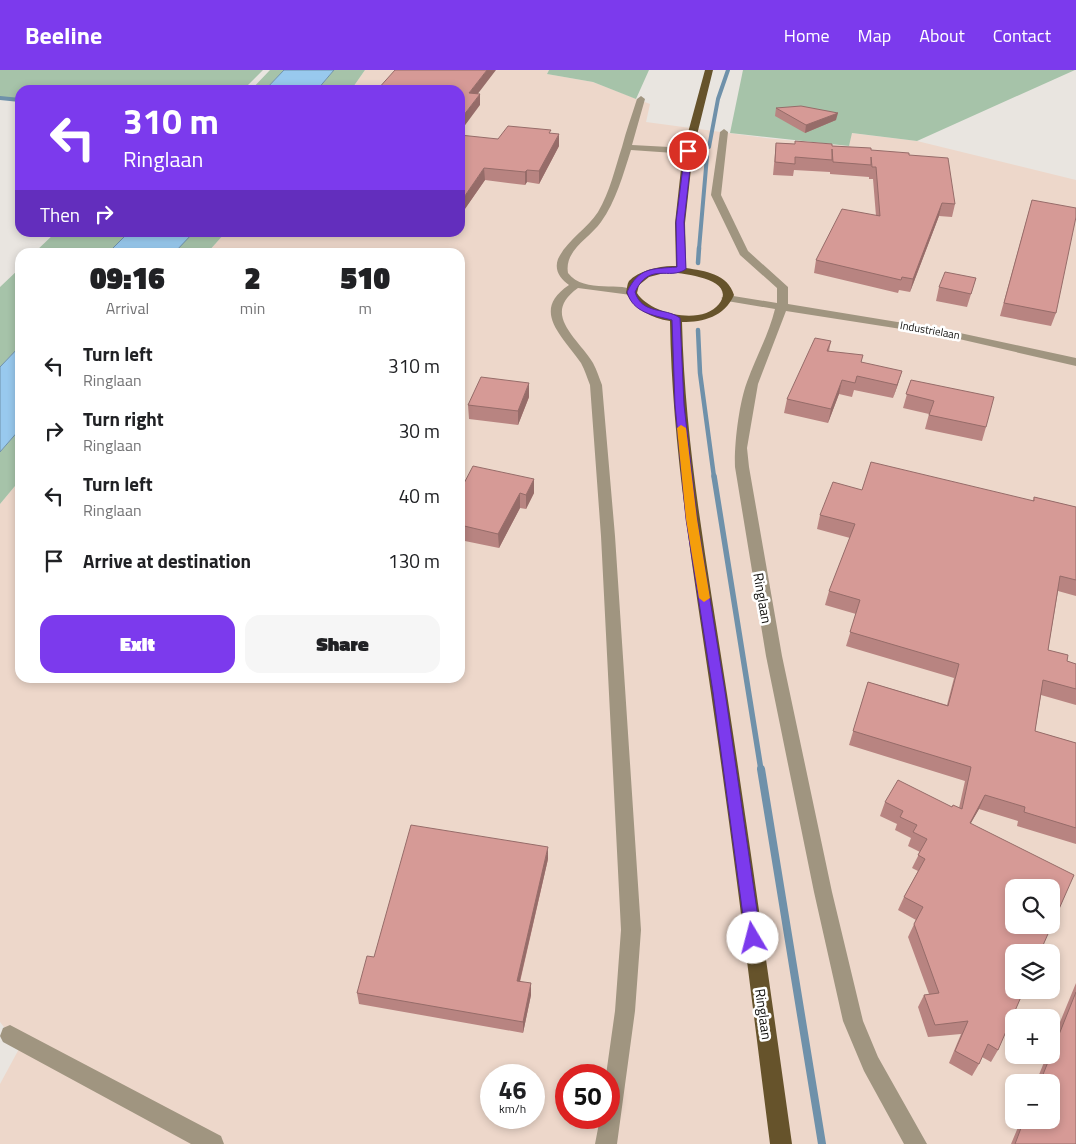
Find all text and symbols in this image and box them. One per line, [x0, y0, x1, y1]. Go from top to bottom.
text: Beeline [25, 17, 102, 53]
text: Home [784, 22, 830, 49]
text: Map [858, 22, 891, 49]
text: About [919, 22, 965, 49]
text: Contact [993, 22, 1051, 49]
text: 310 m [123, 94, 219, 148]
icon: left [40, 105, 105, 170]
pin [667, 130, 709, 172]
icon: arrive [674, 137, 702, 165]
text: Ringlaan [123, 142, 203, 176]
text: Then [40, 200, 80, 229]
icon: right [90, 200, 118, 228]
text: 09:16 [90, 255, 165, 301]
text: 2 [244, 255, 261, 301]
text: 510 [340, 255, 390, 301]
text: Arrival [106, 296, 149, 320]
text: min [240, 296, 265, 320]
text: m [358, 296, 372, 320]
street label: Industrielaan [899, 317, 961, 343]
text: Turn left [83, 339, 153, 368]
text: 310 m [388, 351, 440, 380]
icon: left [40, 352, 68, 380]
text: Ringlaan [83, 368, 142, 392]
text: Turn right [83, 404, 164, 433]
text: 30 m [399, 416, 440, 445]
icon: right [40, 417, 68, 445]
text: Ringlaan [83, 433, 142, 457]
text: Turn left [83, 469, 153, 498]
text: 40 m [399, 481, 440, 510]
icon: left [40, 482, 68, 510]
text: Ringlaan [83, 498, 142, 522]
text: Arrive at destination [83, 546, 251, 575]
text: 130 m [388, 546, 440, 575]
icon: arrive [40, 547, 68, 575]
street label: Ringlaan [748, 571, 778, 625]
button: Exit [40, 615, 235, 673]
button: Share [245, 615, 440, 673]
map controls [1005, 879, 1060, 1129]
button: search [1005, 879, 1060, 934]
position arrow [726, 911, 778, 963]
button: layers [1005, 944, 1060, 999]
street label: Ringlaan [750, 987, 778, 1041]
button: + [1005, 1009, 1060, 1064]
speed limit sign: 50 [555, 1064, 620, 1129]
text: 46 [498, 1071, 527, 1109]
button: − [1005, 1074, 1060, 1129]
text: km/h [499, 1099, 526, 1118]

